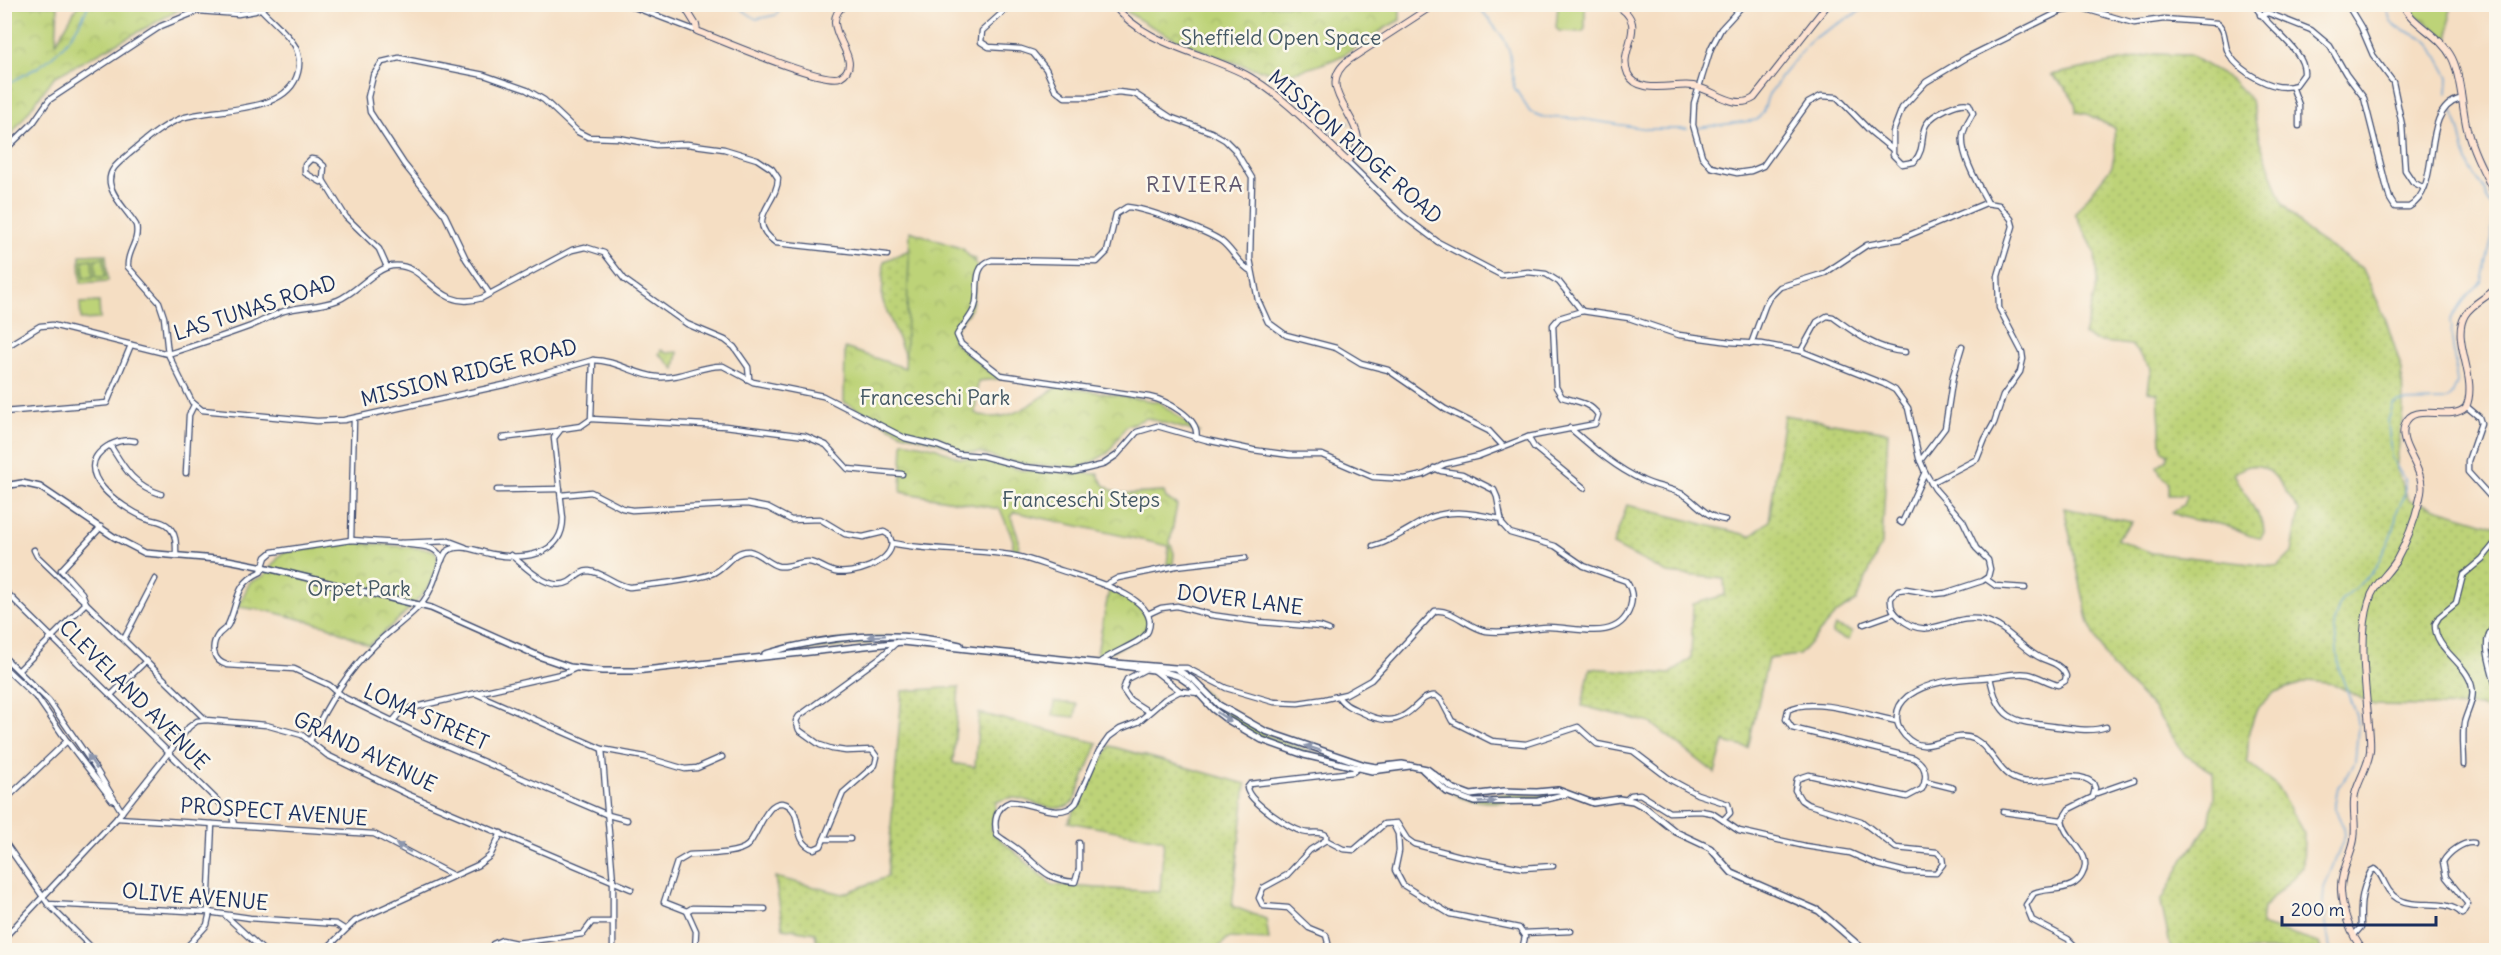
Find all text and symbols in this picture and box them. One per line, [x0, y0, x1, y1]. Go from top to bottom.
park label: Sheffield Open Space [1181, 24, 1381, 51]
street label: MISSION RIDGE ROAD [1263, 64, 1448, 230]
district label: RIVIERA [1146, 170, 1244, 198]
street label: LAS TUNAS ROAD [170, 269, 340, 347]
street label: MISSION RIDGE ROAD [358, 333, 580, 412]
park label: Franceschi Park [860, 384, 1010, 411]
park label: Franceschi Steps [1002, 486, 1160, 513]
park label: Orpet Park [307, 575, 411, 602]
street label: DOVER LANE [1176, 578, 1305, 621]
street label: CLEVELAND AVENUE [53, 614, 215, 776]
one-way arrow [868, 631, 887, 640]
street label: LOMA STREET [360, 677, 493, 756]
street label: GRAND AVENUE [289, 705, 441, 798]
one-way arrow [1216, 711, 1232, 723]
one-way arrow [1304, 743, 1322, 753]
one-way arrow [86, 755, 98, 771]
street label: PROSPECT AVENUE [179, 791, 369, 832]
one-way arrow [1477, 797, 1496, 806]
one-way arrow [394, 843, 411, 853]
street label: OLIVE AVENUE [121, 877, 269, 916]
scale bar [2282, 889, 2436, 927]
text: 200 m [2291, 898, 2345, 921]

